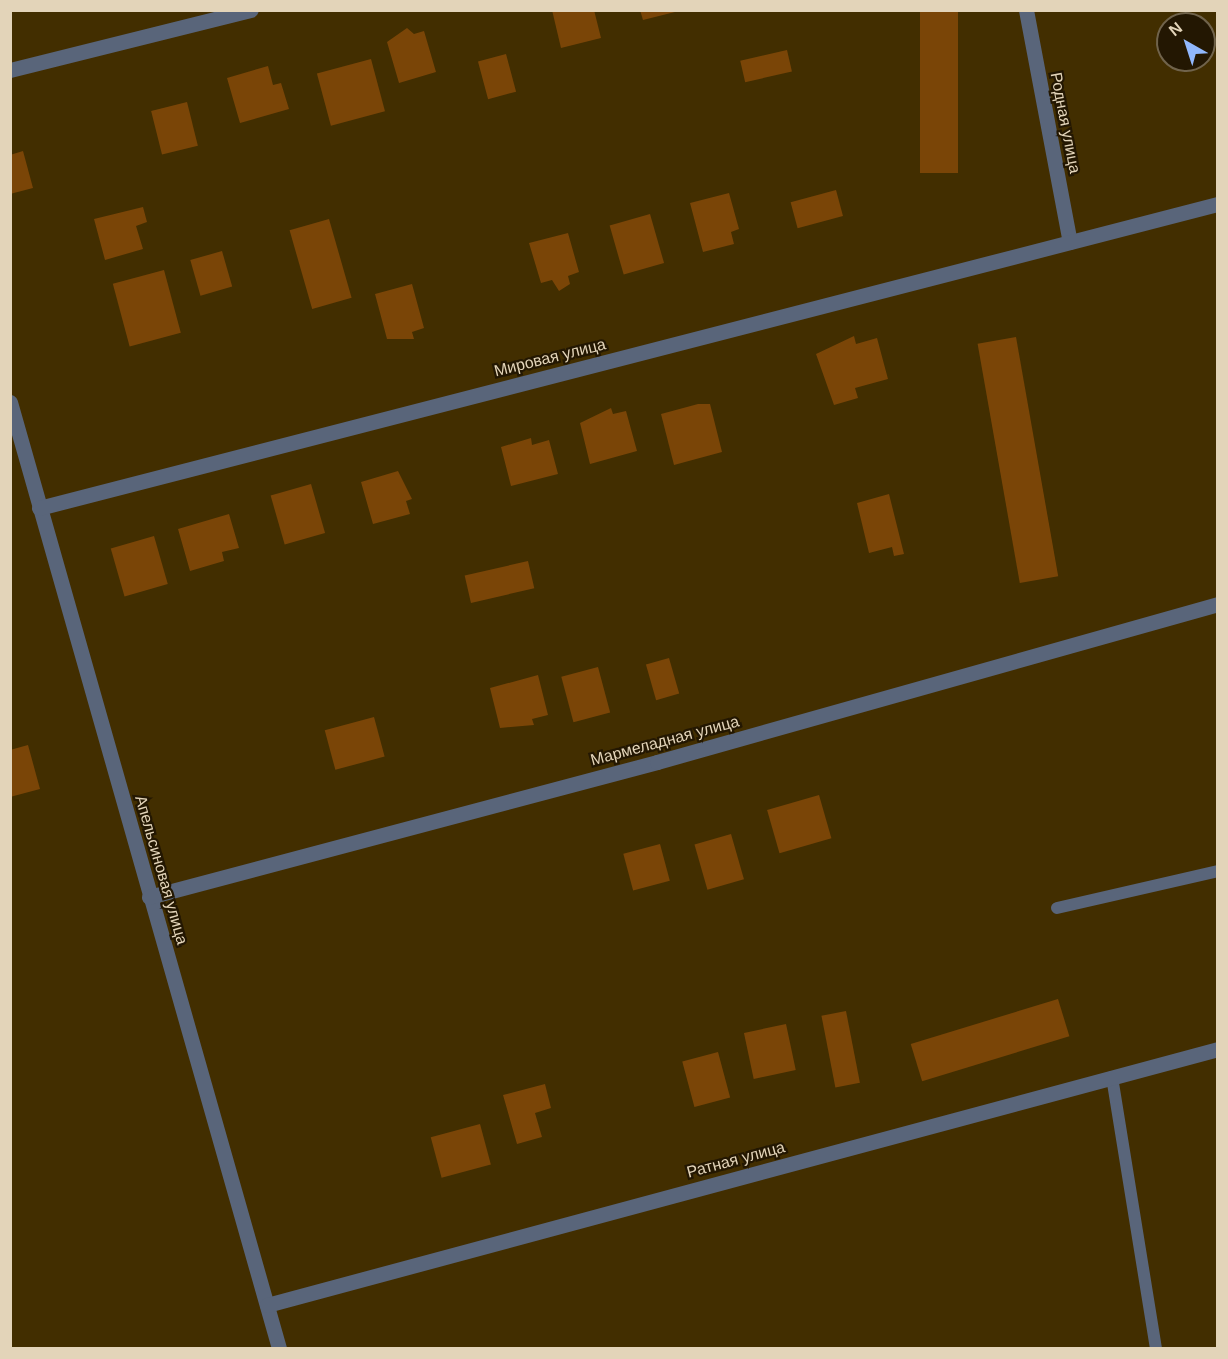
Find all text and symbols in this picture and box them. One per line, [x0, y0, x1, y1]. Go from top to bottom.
north arrow [1156, 12, 1216, 72]
text: N [1166, 19, 1185, 39]
street label: Родная улица [1046, 71, 1084, 175]
street label: Мировая улица [492, 335, 608, 381]
street label: Мармеладная улица [589, 712, 741, 770]
street label: Апельсиновая улица [130, 793, 192, 947]
street label: Ратная улица [685, 1138, 787, 1182]

